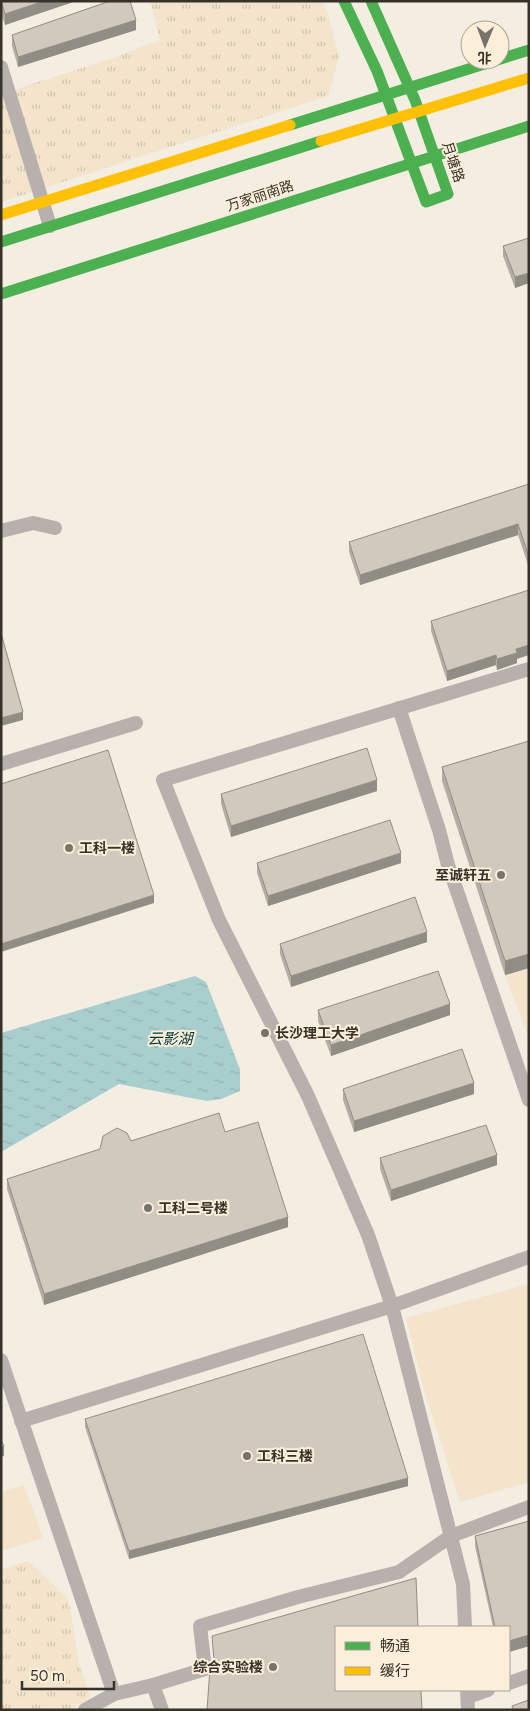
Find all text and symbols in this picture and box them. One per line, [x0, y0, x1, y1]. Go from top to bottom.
north arrow [460, 20, 510, 70]
text: 北 [478, 49, 492, 66]
street label: 月塘路 [438, 139, 468, 185]
street label: 万家丽南路 [224, 177, 296, 215]
place label: 工科一楼 [79, 840, 135, 857]
marker: 工科一楼 [63, 842, 75, 854]
place label: 至诚轩五 [435, 867, 491, 884]
marker: 至诚轩五 [495, 869, 507, 881]
place label: 长沙理工大学 [275, 1025, 359, 1042]
marker: 长沙理工大学 [259, 1027, 271, 1039]
water label: 云影湖 [147, 1030, 194, 1048]
place label: 工科二号楼 [158, 1200, 228, 1217]
marker: 工科二号楼 [142, 1202, 154, 1214]
place label: 工科三楼 [257, 1448, 313, 1465]
marker: 工科三楼 [241, 1450, 253, 1462]
legend [335, 1626, 510, 1691]
text: 畅通 [380, 1637, 410, 1655]
scale bar [22, 1658, 115, 1690]
place label: 综合实验楼 [193, 1659, 263, 1676]
marker: 综合实验楼 [267, 1661, 279, 1673]
text: 缓行 [380, 1662, 410, 1680]
text: 50 m [30, 1667, 65, 1685]

